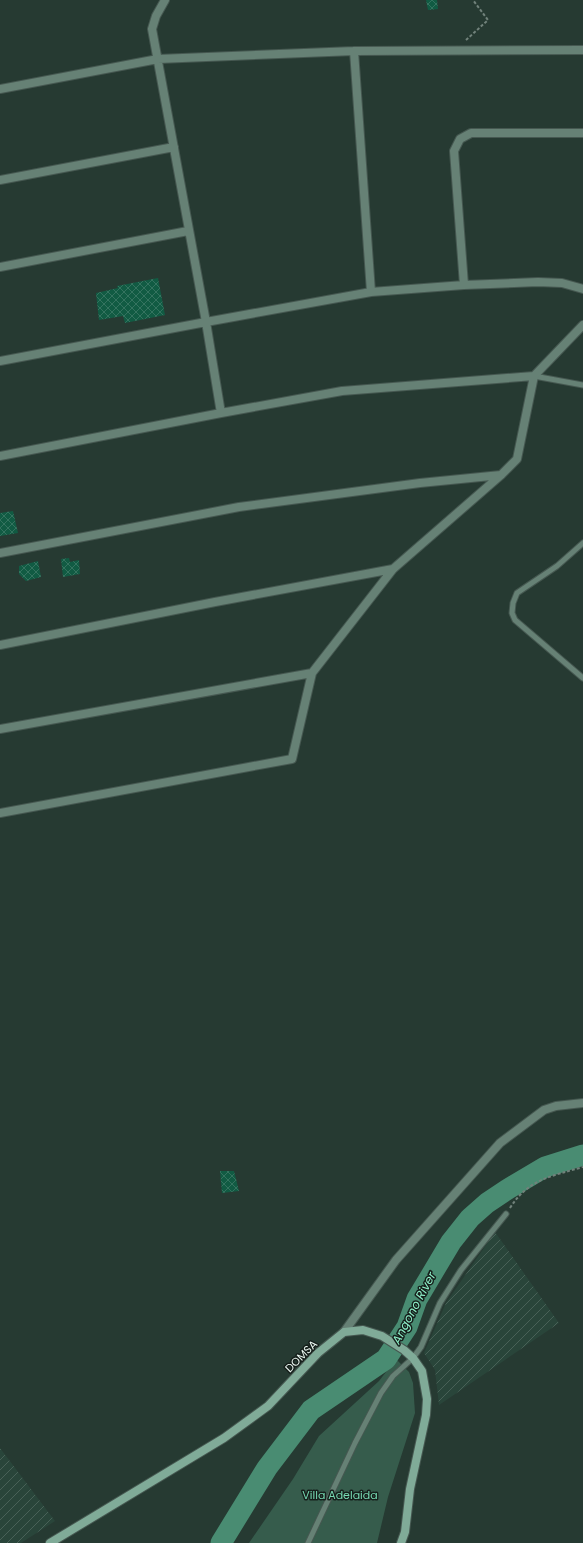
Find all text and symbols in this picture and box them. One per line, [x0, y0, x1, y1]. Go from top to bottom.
water label: Angono River [387, 1268, 440, 1348]
street label: DOMSA [281, 1336, 321, 1376]
park label: Villa Adelaida [302, 1487, 378, 1503]

